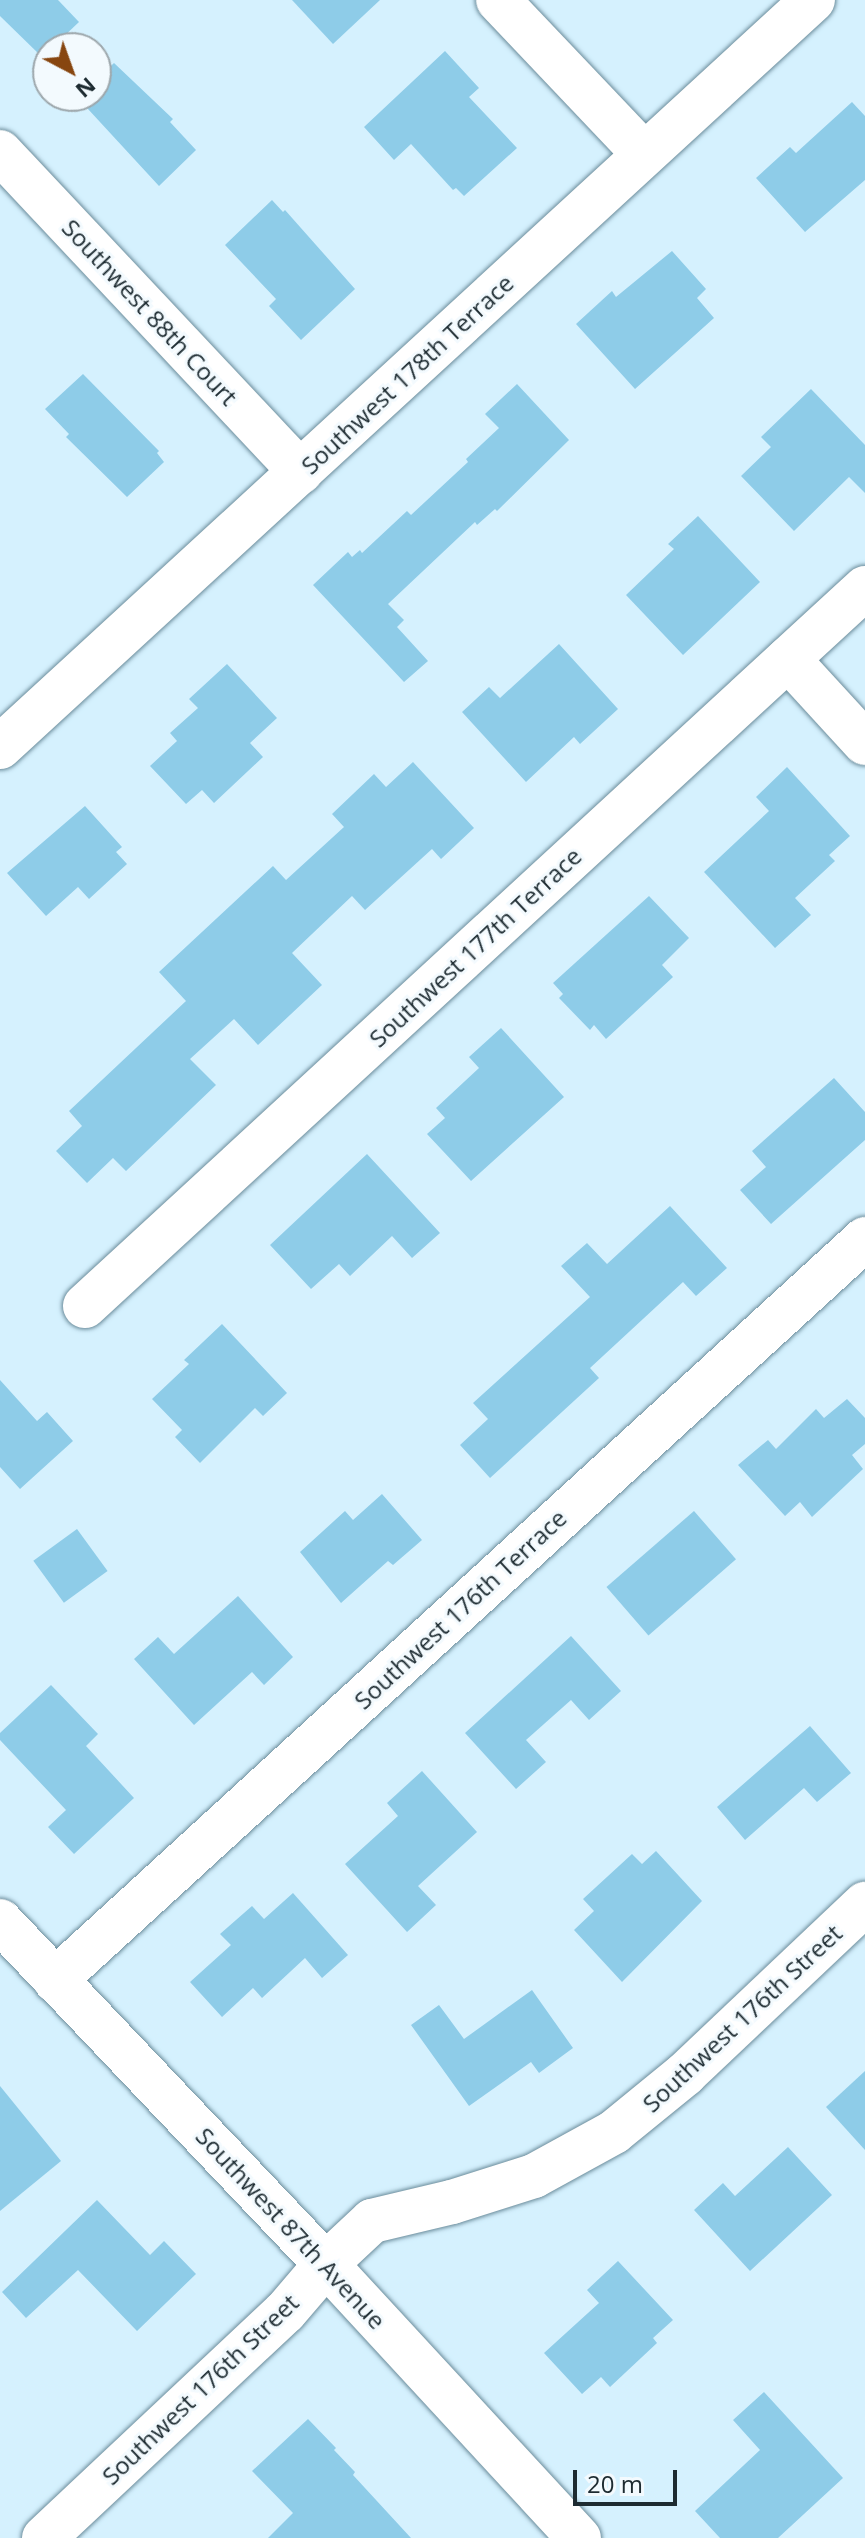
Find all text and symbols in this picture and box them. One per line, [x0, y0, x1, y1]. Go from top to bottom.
north arrow [32, 32, 112, 112]
text: N [70, 71, 103, 106]
street label: Southwest 88th Court [56, 213, 244, 411]
street label: Southwest 178th Terrace [295, 268, 519, 480]
street label: Southwest 177th Terrace [363, 841, 587, 1053]
street label: Southwest 176th Terrace [348, 1503, 572, 1715]
street label: Southwest 176th Street [637, 1918, 847, 2118]
street label: Southwest 87th Avenue [190, 2121, 392, 2335]
street label: Southwest 176th Street [96, 2288, 304, 2490]
scale bar [577, 2454, 681, 2504]
text: 20 m [587, 2467, 643, 2500]

